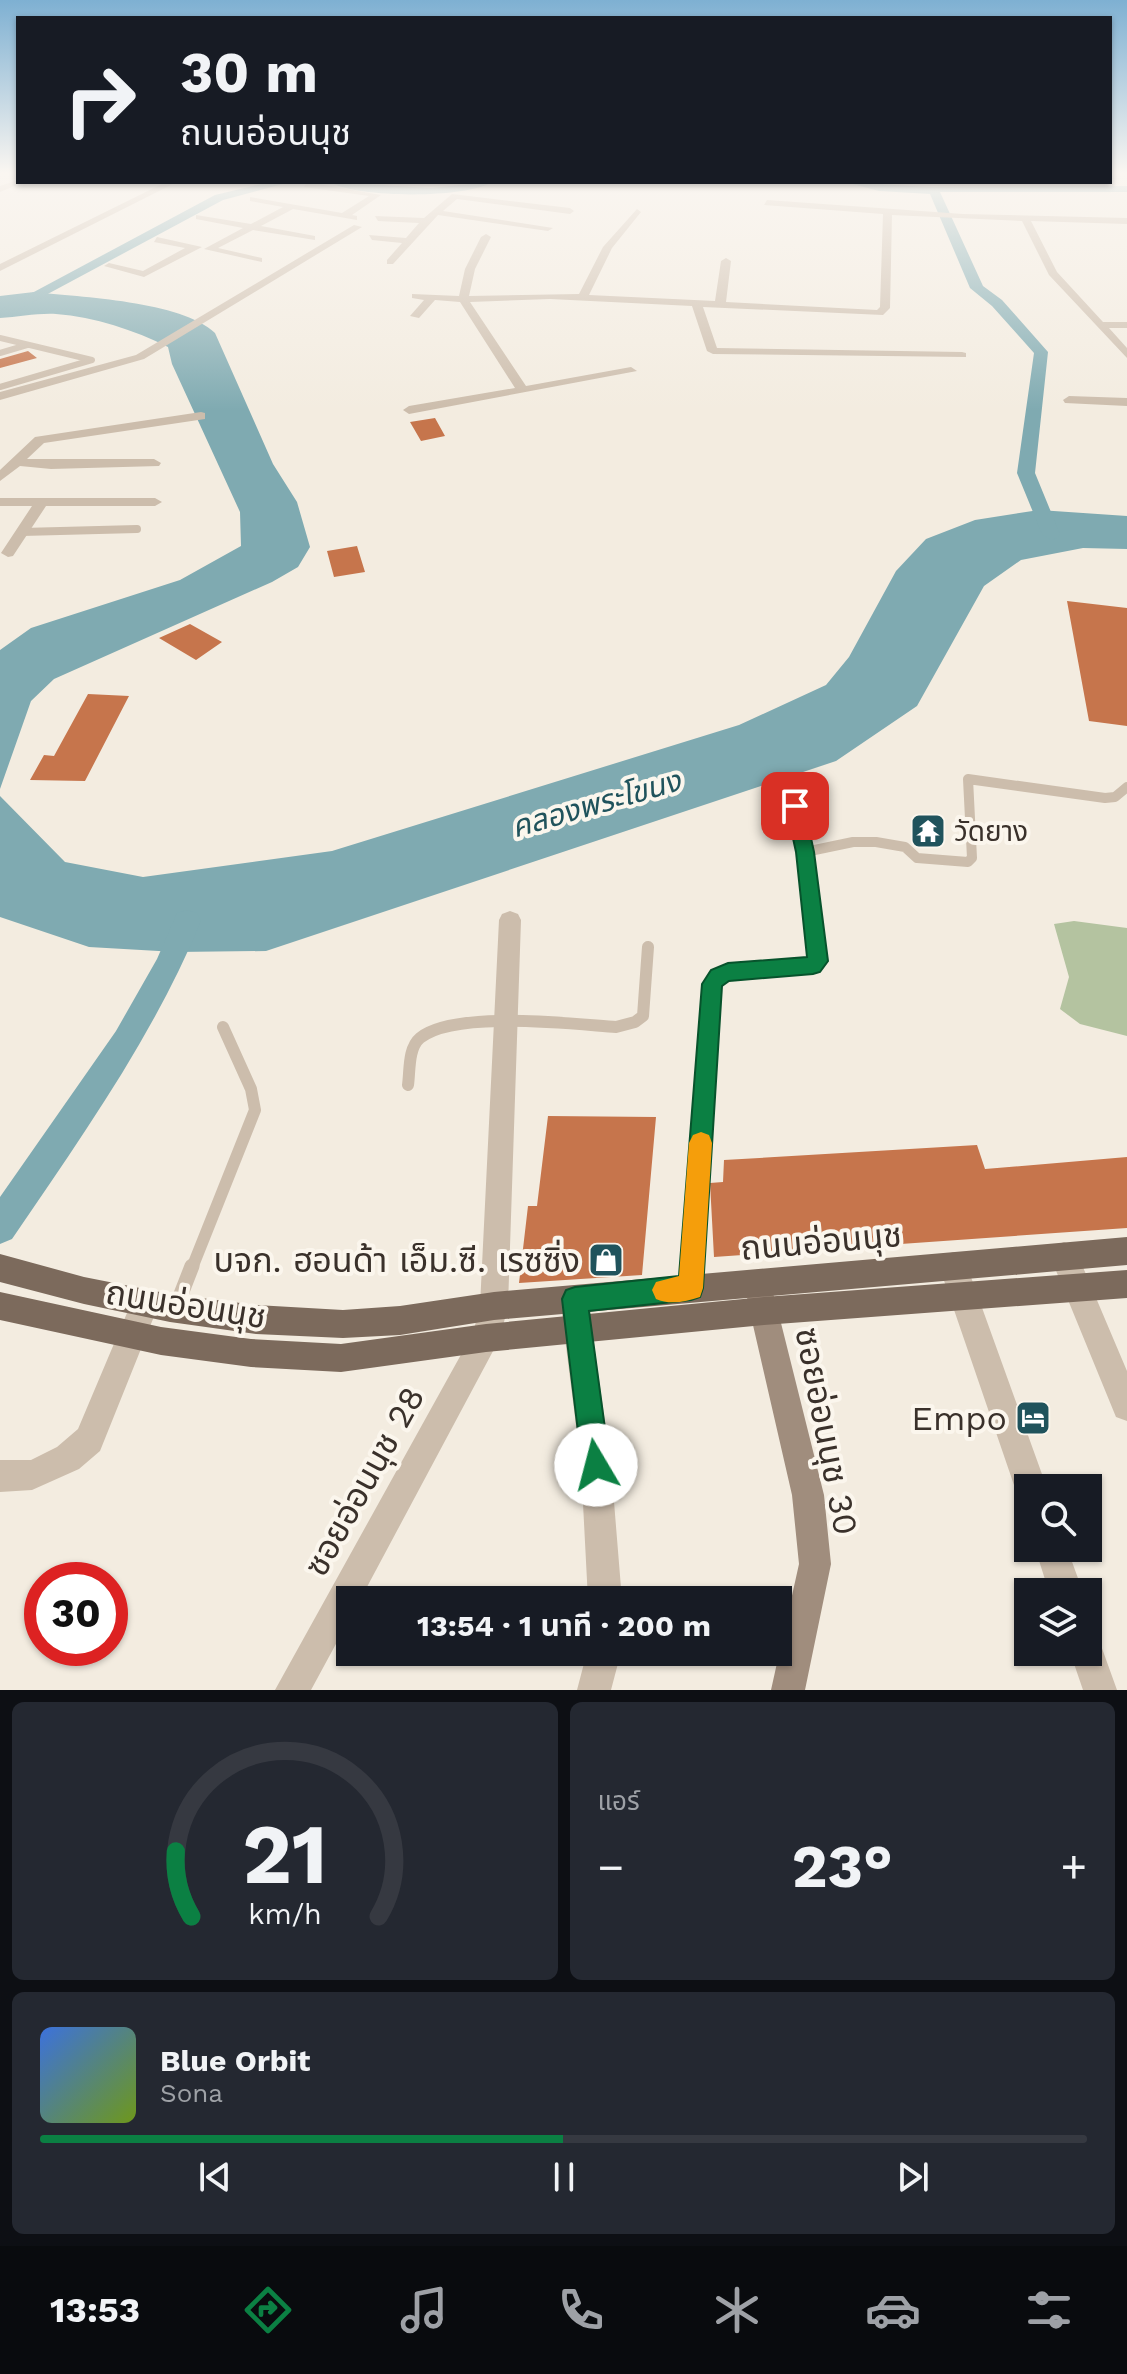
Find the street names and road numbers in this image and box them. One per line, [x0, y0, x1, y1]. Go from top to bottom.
street label: ถนนอ่อนนุช [739, 1214, 903, 1269]
street label: ถนนอ่อนนุช [103, 1272, 269, 1337]
street label: ซอยอ่อนนุช 30 [786, 1324, 867, 1538]
street label: ซอยอ่อนนุช 28 [296, 1379, 433, 1583]

